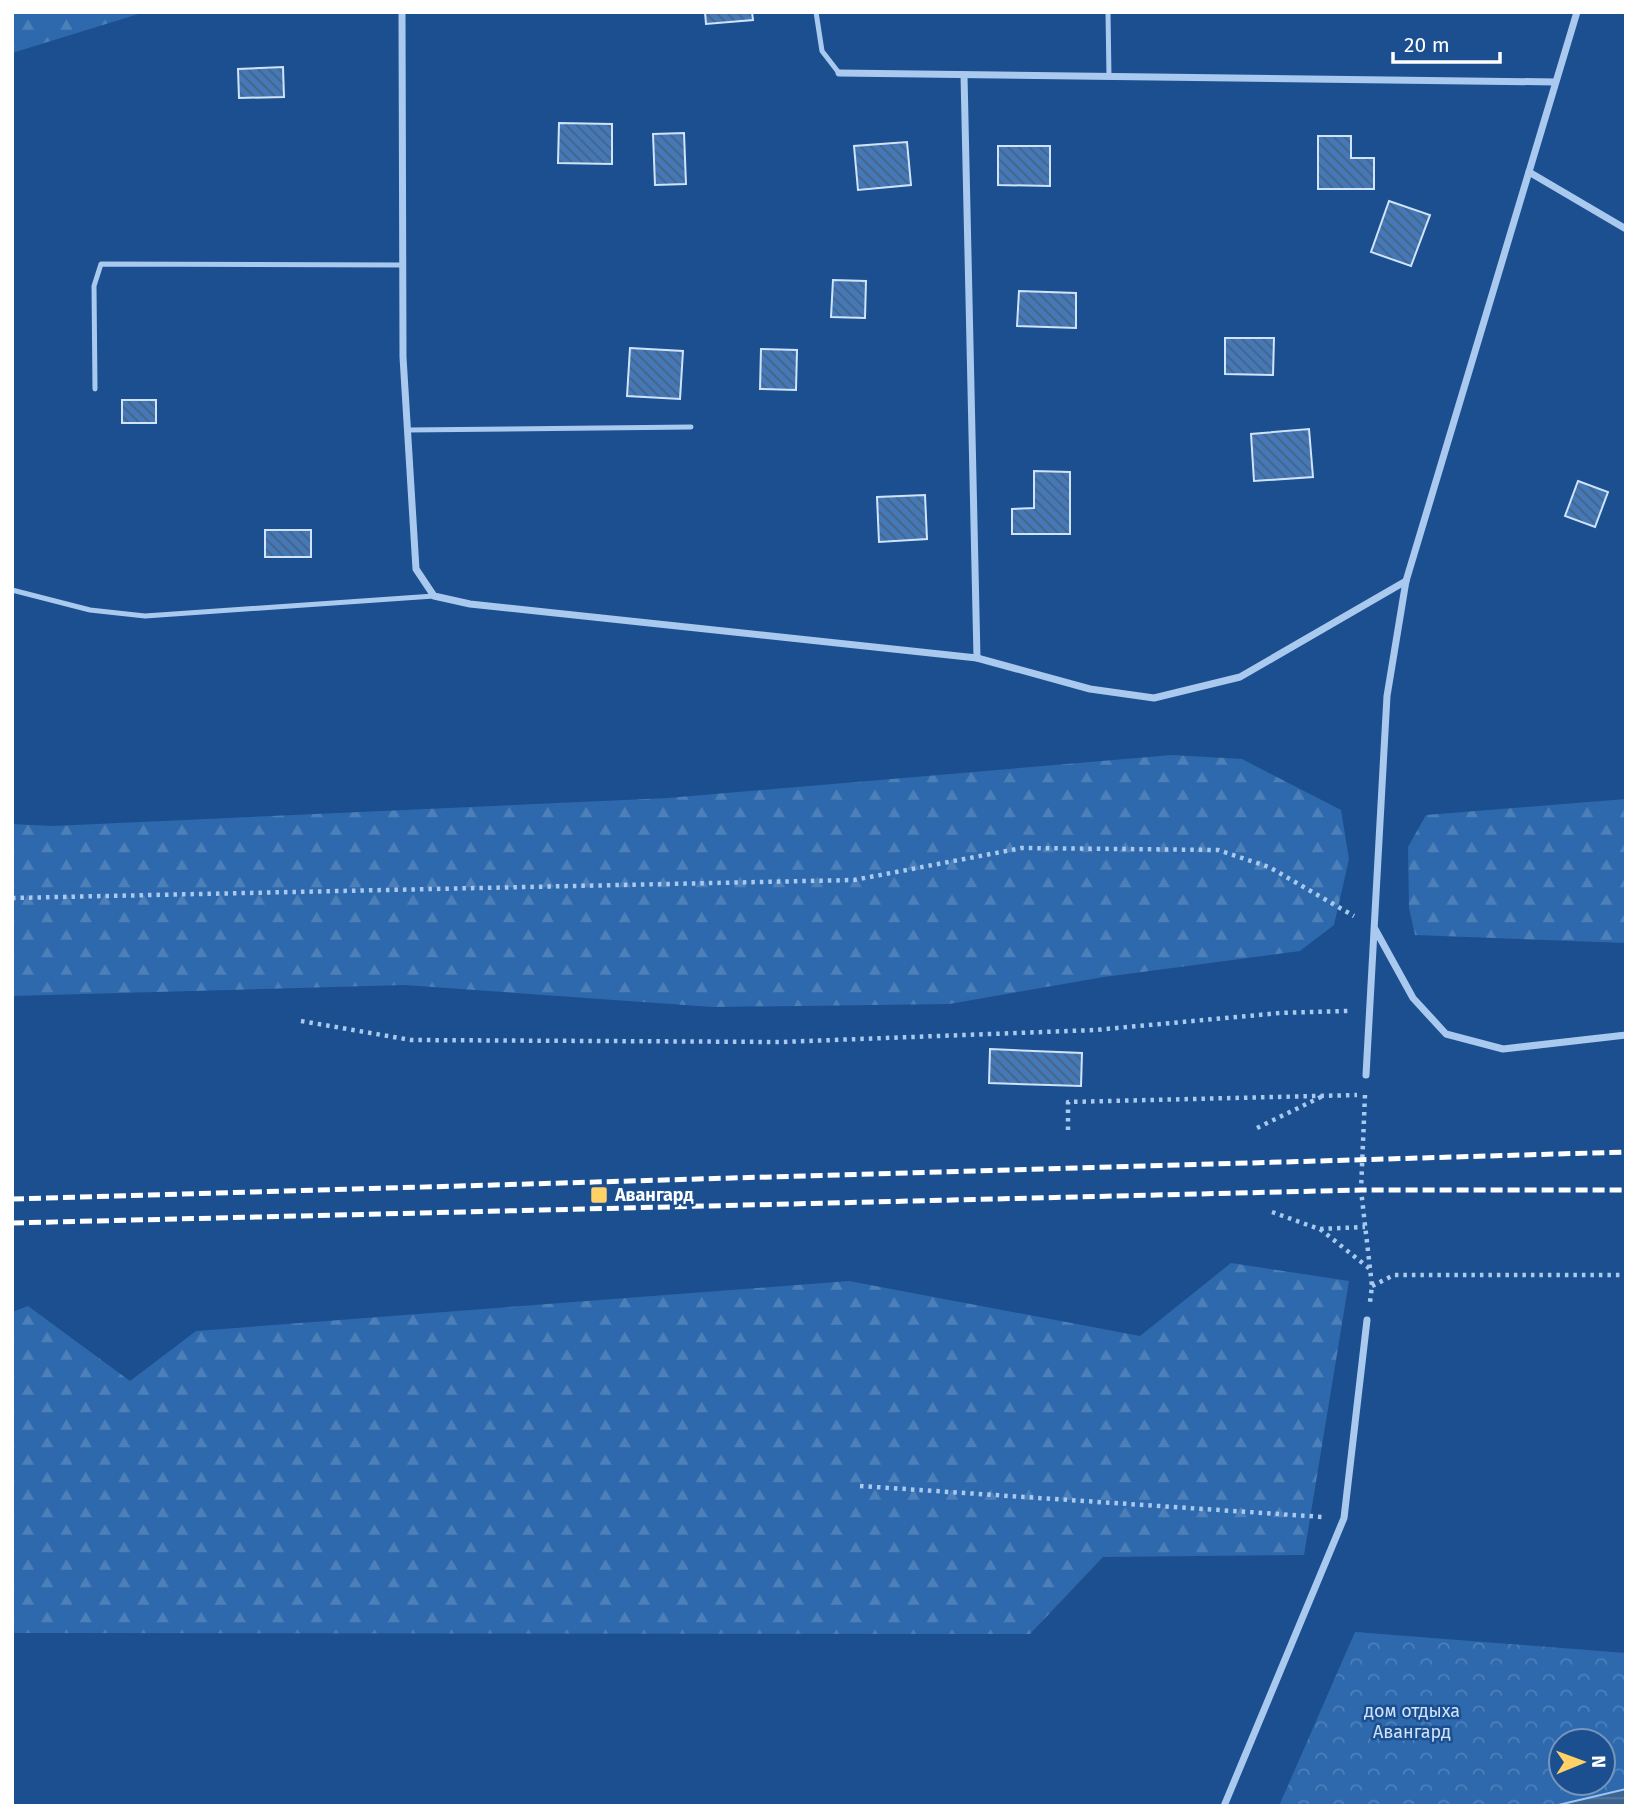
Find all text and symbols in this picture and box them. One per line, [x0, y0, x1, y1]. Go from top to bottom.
scale bar [1393, 21, 1500, 65]
text: 20 m [1404, 32, 1450, 58]
place label: Авангард [614, 1184, 693, 1206]
marker: Авангард [589, 1185, 609, 1205]
park label: дом отдыха Авангард [1364, 1700, 1460, 1743]
north arrow [1547, 1727, 1617, 1797]
text: N [1587, 1755, 1610, 1768]

